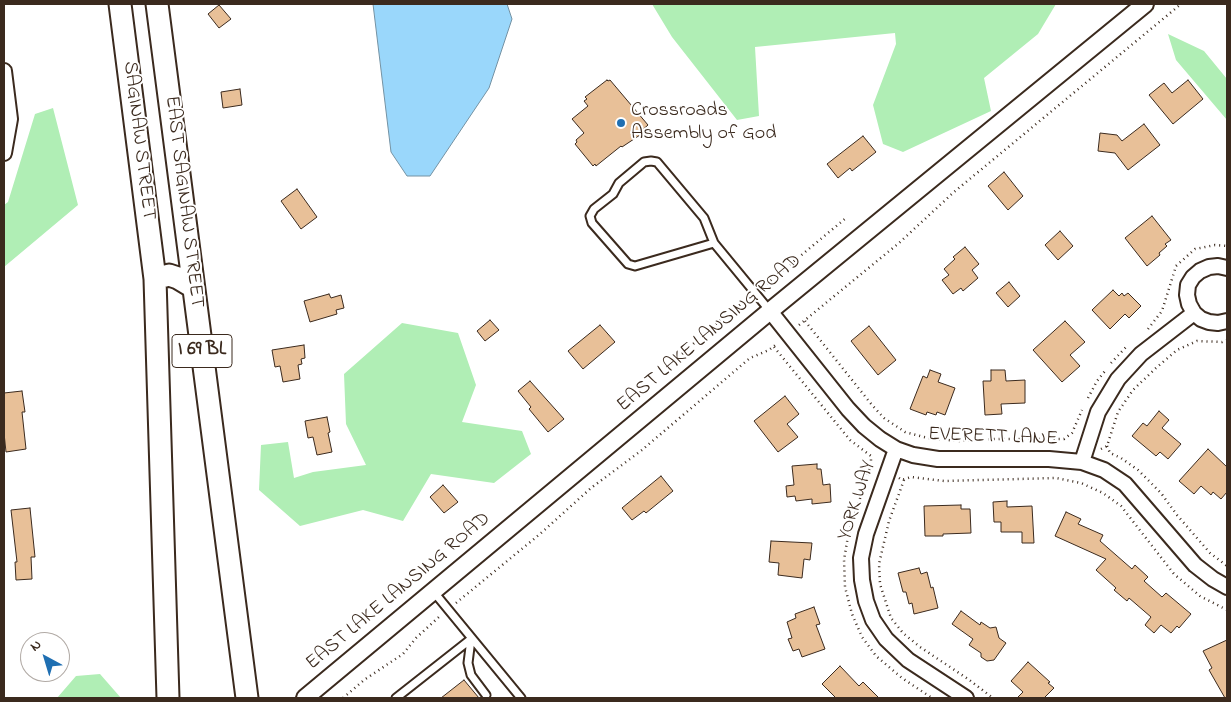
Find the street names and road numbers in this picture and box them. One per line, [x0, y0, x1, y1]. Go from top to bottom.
street label: SAGINAW STREET [116, 60, 160, 222]
street label: EAST SAGINAW STREET [158, 95, 208, 309]
street label: EAST LAKE LANSING ROAD [613, 250, 807, 418]
road number: I 69 BL [172, 334, 232, 368]
street label: EVERETT LANE [928, 424, 1058, 452]
street label: YORK WAY [834, 458, 882, 544]
street label: EAST LAKE LANSING ROAD [302, 508, 496, 676]

